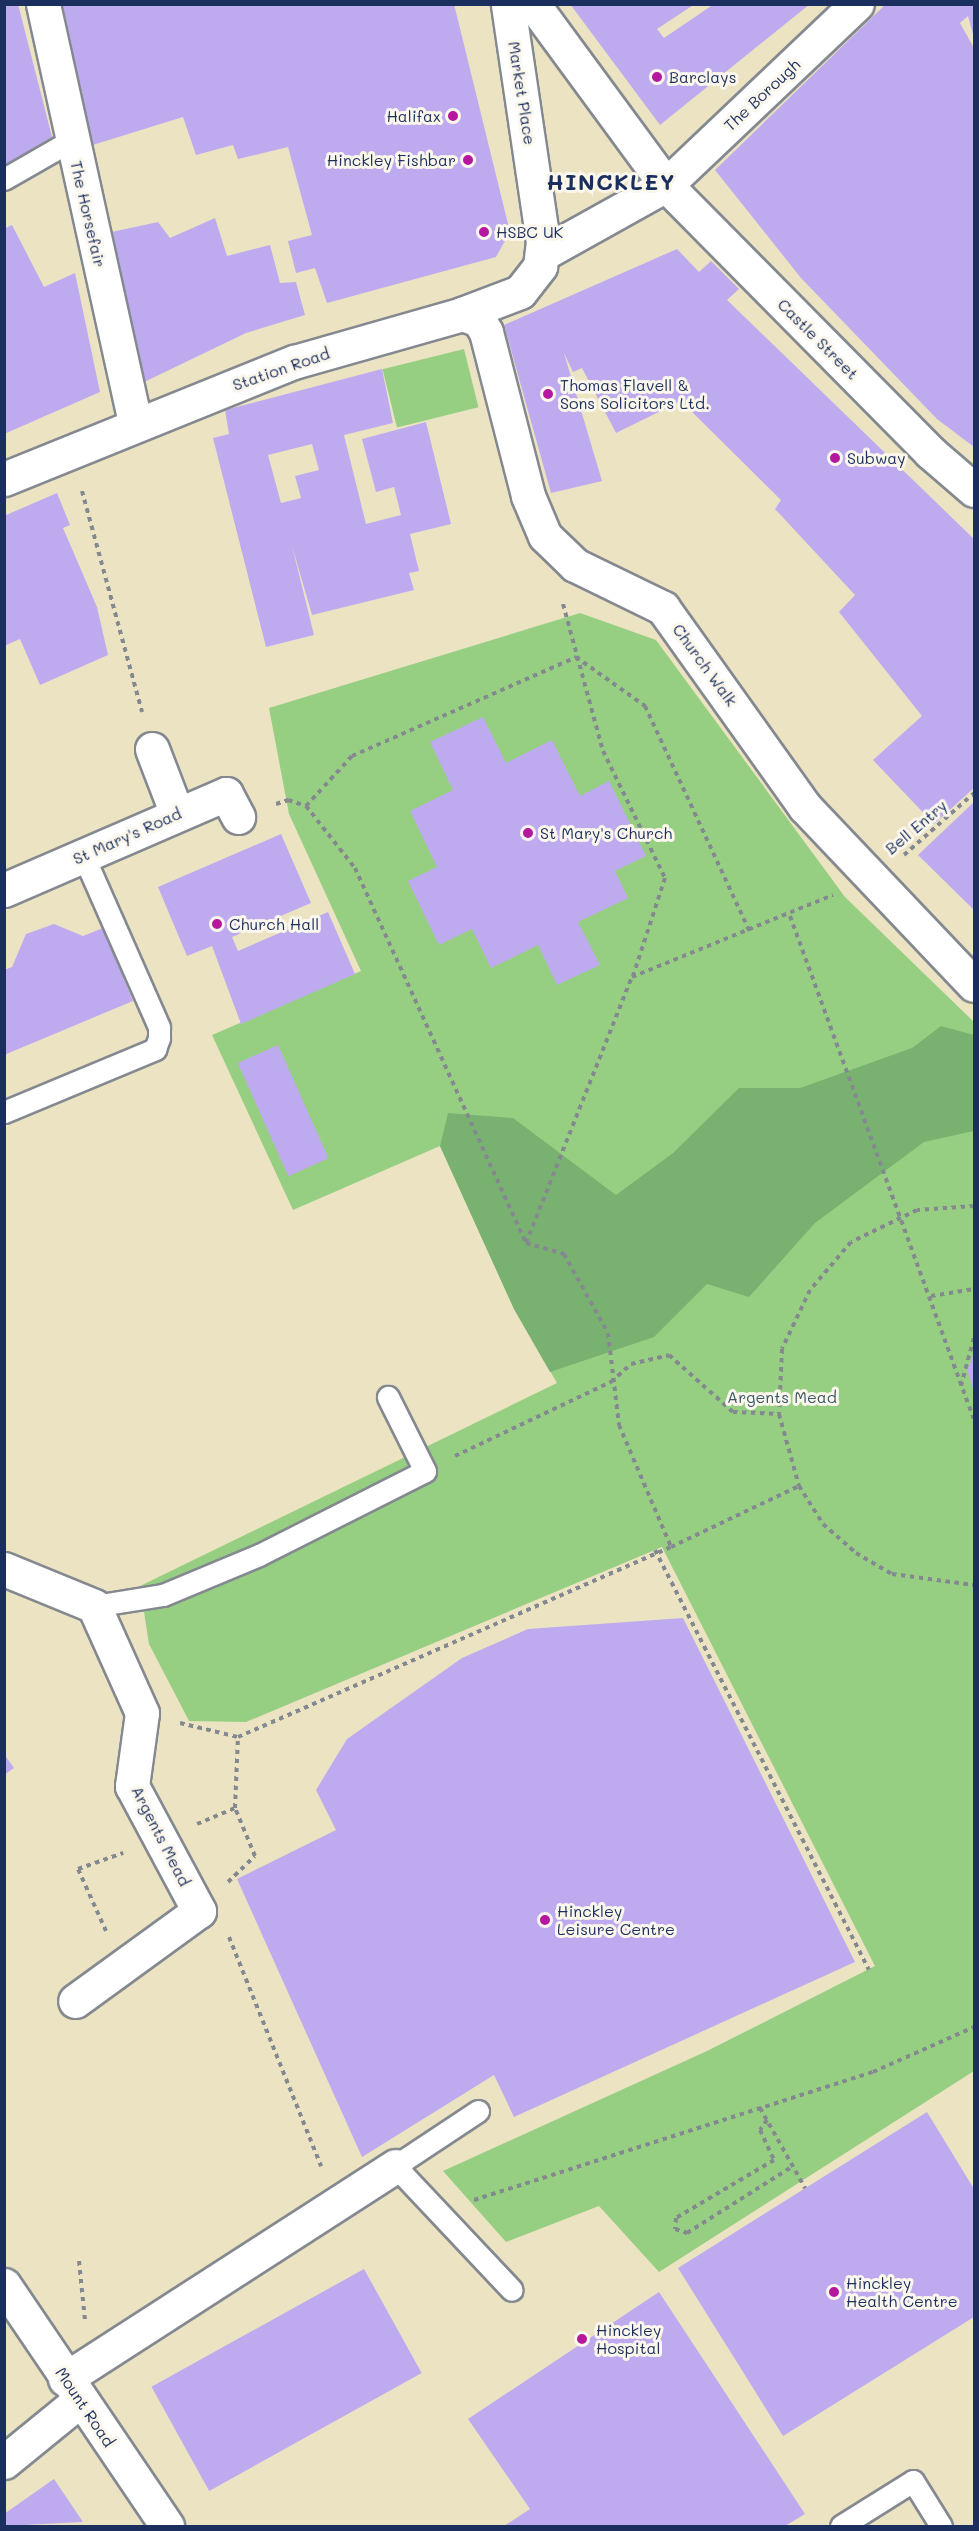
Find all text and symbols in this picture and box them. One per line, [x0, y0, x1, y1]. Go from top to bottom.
street label: Market Place [504, 40, 540, 146]
street label: The Borough [720, 55, 804, 135]
place label: Barclays [669, 67, 736, 87]
marker: Barclays [650, 70, 664, 84]
place label: Halifax [386, 106, 441, 126]
marker: Halifax [446, 109, 460, 123]
place label: Hinckley Fishbar [327, 150, 456, 170]
marker: Hinckley Fishbar [461, 153, 475, 167]
street label: The Horsefair [66, 159, 110, 269]
district label: HINCKLEY [546, 169, 676, 195]
place label: HSBC UK [496, 222, 563, 242]
marker: HSBC UK [477, 225, 491, 239]
street label: Castle Street [774, 295, 862, 383]
street label: Station Road [230, 343, 332, 395]
place label: Thomas Flavell & Sons Solicitors Ltd. [560, 375, 710, 413]
marker: Thomas Flavell & Sons Solicitors Ltd. [541, 387, 555, 401]
place label: Subway [847, 448, 906, 468]
marker: Subway [828, 451, 842, 465]
street label: Church Walk [669, 620, 741, 710]
street label: Bell Entry [881, 796, 951, 858]
street label: St Mary's Road [70, 804, 184, 868]
place label: St Mary's Church [540, 823, 672, 843]
marker: St Mary's Church [521, 826, 535, 840]
place label: Church Hall [229, 914, 319, 934]
marker: Church Hall [210, 917, 224, 931]
park label: Argents Mead [727, 1387, 837, 1407]
street label: Argents Mead [128, 1783, 194, 1889]
place label: Hinckley Leisure Centre [557, 1901, 675, 1939]
marker: Hinckley Leisure Centre [538, 1913, 552, 1927]
place label: Hinckley Health Centre [846, 2273, 958, 2311]
marker: Hinckley Health Centre [827, 2285, 841, 2299]
place label: Hinckley Hospital [596, 2320, 661, 2358]
marker: Hinckley Hospital [573, 2330, 591, 2348]
street label: Mount Road [51, 2364, 119, 2450]

